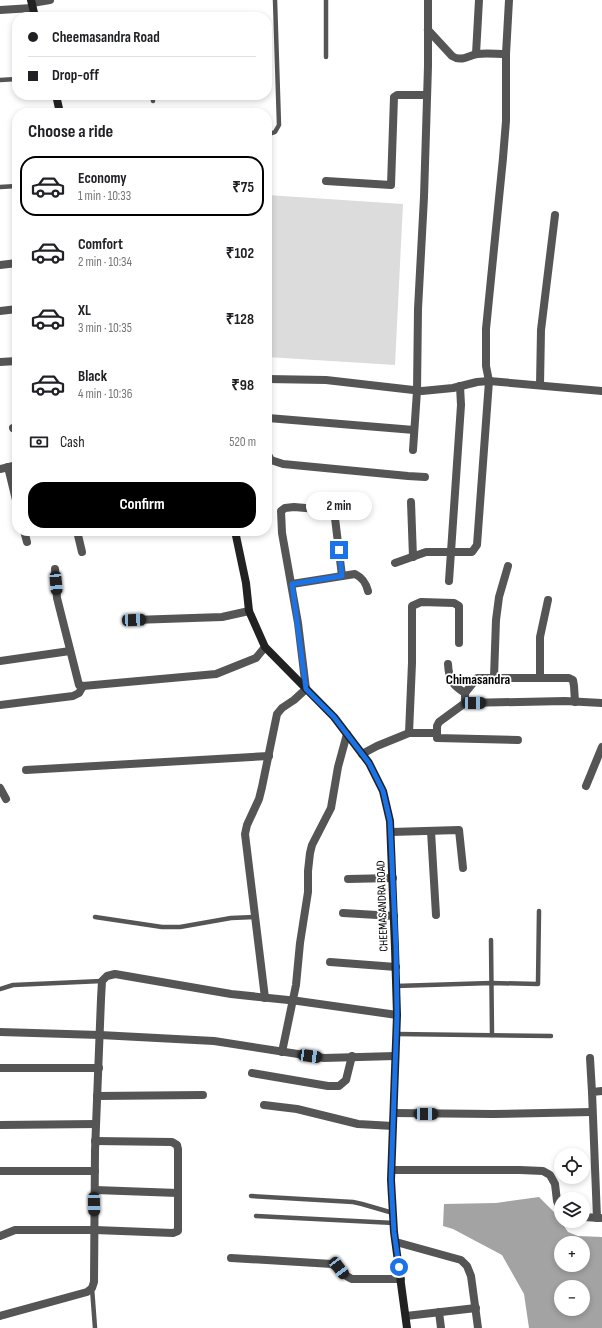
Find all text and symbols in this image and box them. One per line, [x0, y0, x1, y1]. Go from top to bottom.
text: Cheemasandra Road [52, 28, 160, 47]
text: Drop-off [52, 66, 99, 85]
text: Choose a ride [28, 121, 113, 142]
icon: car [30, 168, 66, 204]
text: Economy [78, 169, 127, 188]
text: ₹75 [232, 178, 254, 197]
text: 1 min · 10:33 [78, 188, 131, 204]
icon: car [30, 234, 66, 270]
text: Comfort [78, 235, 123, 254]
text: ₹102 [226, 244, 254, 263]
text: 2 min · 10:34 [78, 254, 132, 270]
icon: car [30, 300, 66, 336]
text: XL [78, 301, 91, 320]
text: ₹128 [226, 310, 254, 329]
text: 3 min · 10:35 [78, 320, 132, 336]
icon: car [30, 366, 66, 402]
text: Black [78, 367, 107, 386]
text: ₹98 [231, 376, 254, 395]
text: 4 min · 10:36 [78, 386, 132, 402]
icon: cash [28, 431, 50, 453]
text: Cash [60, 433, 85, 452]
text: 520 m [229, 434, 256, 450]
button: Confirm [28, 482, 256, 528]
callout: 2 min [306, 492, 372, 520]
text: 2 min [327, 498, 351, 514]
route end [330, 541, 348, 559]
car [49, 571, 63, 595]
car [122, 614, 146, 626]
district label: Chimasandra [446, 671, 511, 688]
car [462, 697, 486, 709]
street label: CHEEMASANDRA ROAD [373, 860, 392, 952]
car [297, 1048, 323, 1064]
car [414, 1108, 438, 1120]
map controls [554, 1148, 590, 1316]
button: locate [554, 1148, 590, 1184]
car [88, 1192, 100, 1216]
button: layers [554, 1192, 590, 1228]
button: + [554, 1236, 590, 1272]
car [327, 1255, 351, 1281]
route start [390, 1258, 408, 1276]
button: − [554, 1280, 590, 1316]

